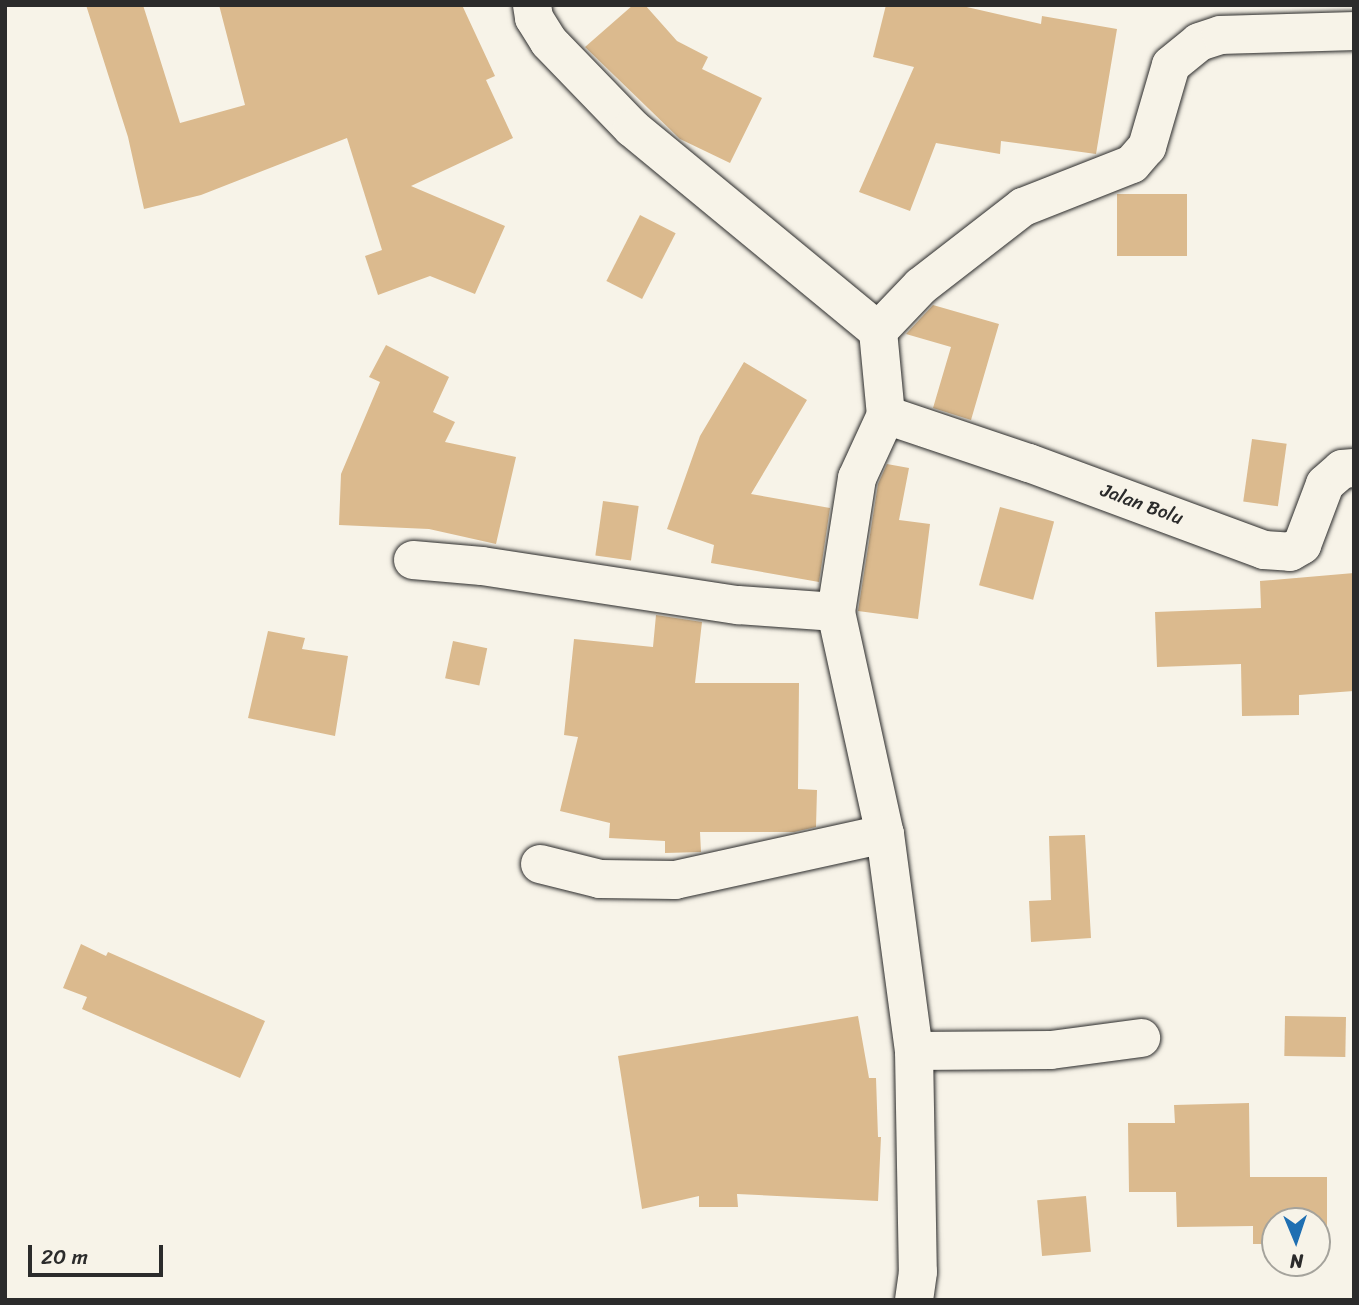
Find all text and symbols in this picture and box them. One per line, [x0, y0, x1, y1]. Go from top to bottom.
street label: Jalan Bolu [1098, 479, 1186, 529]
north arrow [1261, 1207, 1331, 1277]
scale bar [32, 1232, 166, 1276]
text: 20 m [41, 1238, 88, 1276]
text: N [1290, 1245, 1304, 1278]

